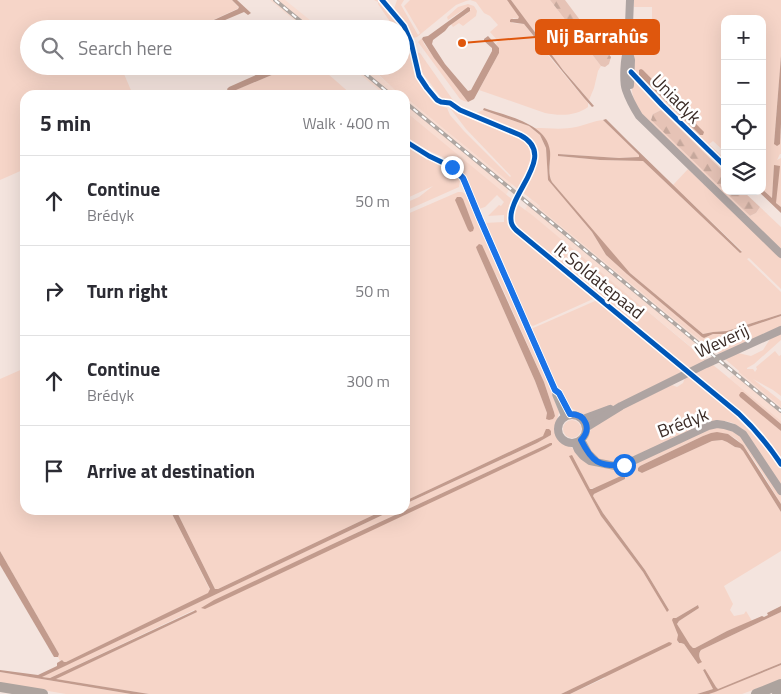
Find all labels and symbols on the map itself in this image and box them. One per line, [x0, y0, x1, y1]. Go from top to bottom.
callout: Nij Barrahûs [536, 20, 659, 54]
text: Nij Barrahûs [546, 21, 648, 50]
street label: Uniadyk [645, 68, 708, 130]
route end [441, 156, 464, 179]
street label: It Soldatepaad [548, 236, 650, 325]
street label: Weverij [691, 316, 753, 365]
street label: Brédyk [653, 400, 713, 445]
route start [613, 454, 636, 477]

